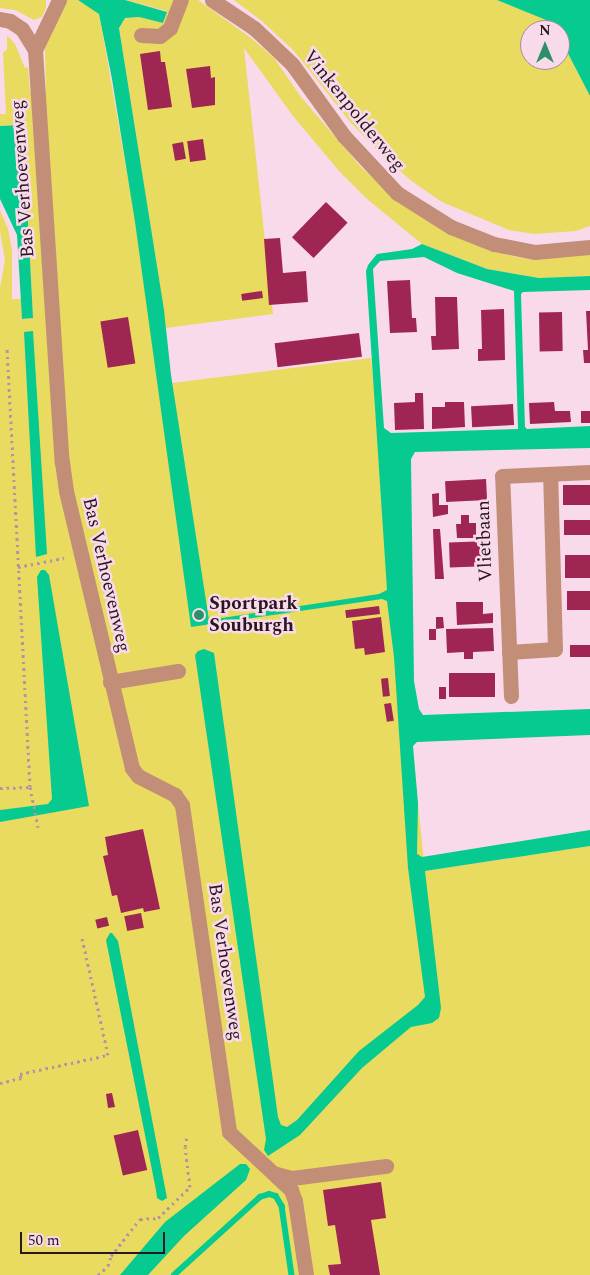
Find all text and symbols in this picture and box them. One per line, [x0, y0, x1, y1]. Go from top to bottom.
north arrow [520, 20, 570, 70]
text: N [539, 20, 551, 41]
street label: Vinkenpolderweg [298, 46, 410, 176]
street label: Bas Verhoevenweg [6, 99, 40, 259]
street label: Bas Verhoevenweg [77, 495, 135, 655]
street label: Vlietbaan [472, 500, 498, 582]
place label: Sportpark Souburgh [209, 593, 298, 637]
marker: Sportpark Souburgh [193, 609, 205, 621]
street label: Bas Verhoevenweg [203, 882, 247, 1042]
scale bar [22, 1222, 168, 1254]
text: 50 m [28, 1229, 60, 1252]

